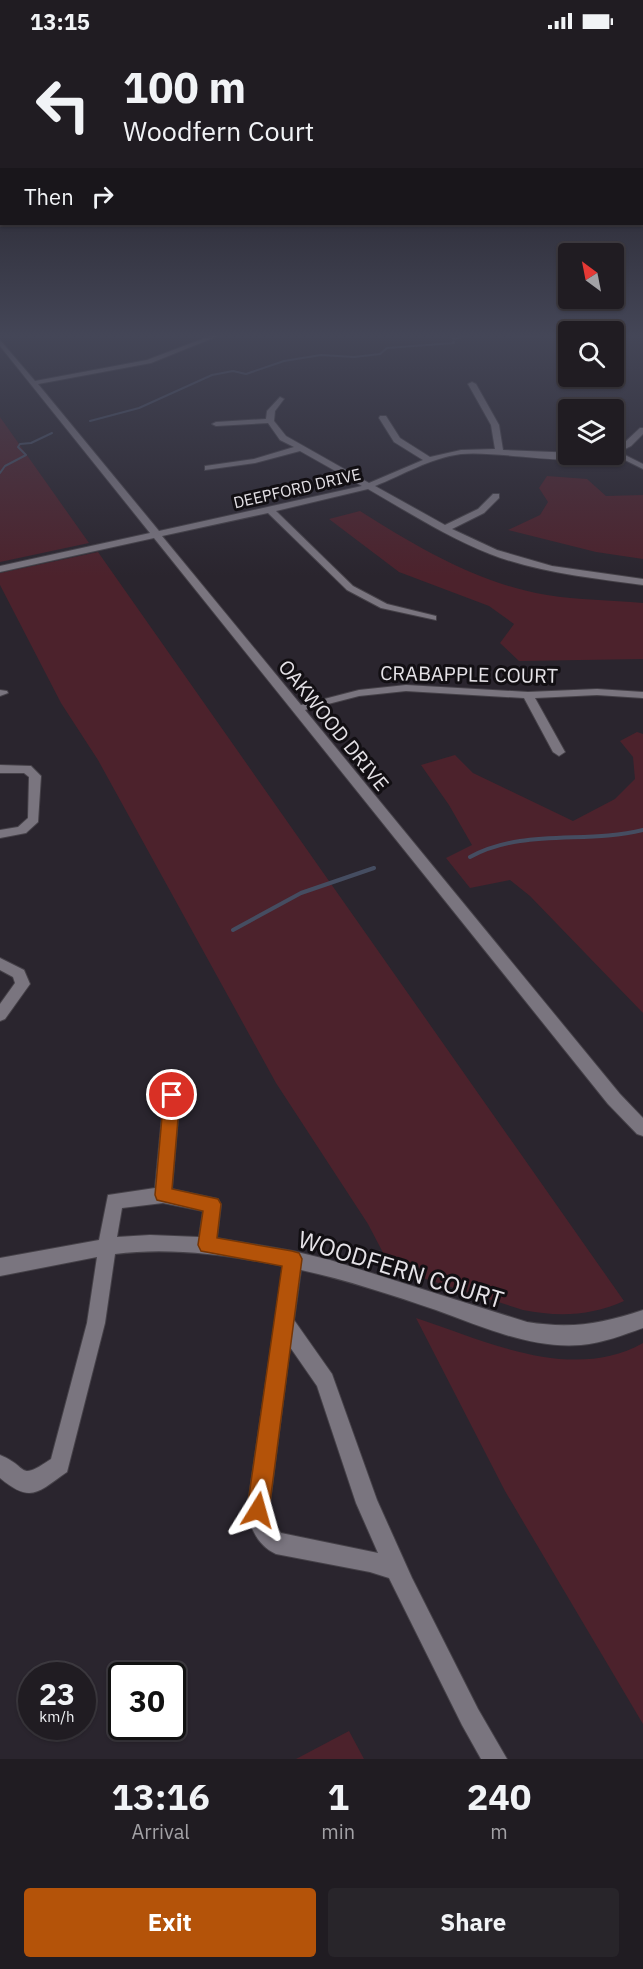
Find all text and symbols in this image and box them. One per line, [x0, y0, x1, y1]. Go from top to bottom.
text: 13:15 [30, 7, 90, 36]
text: 100 m [123, 60, 246, 115]
icon: left [24, 66, 102, 144]
text: Woodfern Court [123, 113, 314, 148]
icon: right [86, 180, 119, 213]
text: Then [24, 182, 74, 211]
north arrow [558, 243, 624, 309]
map controls [558, 243, 624, 465]
button: search [558, 321, 624, 387]
button: layers [558, 399, 624, 465]
street label: DEEPFORD DRIVE [231, 464, 363, 512]
street label: OAKWOOD DRIVE [273, 654, 395, 796]
street label: CRABAPPLE COURT [380, 659, 558, 689]
pin [146, 1069, 197, 1120]
icon: arrive [155, 1078, 188, 1111]
street label: WOODFERN COURT [294, 1223, 508, 1316]
position arrow [226, 1478, 290, 1542]
speed limit sign: 30 [108, 1662, 186, 1740]
text: 23 [39, 1674, 75, 1713]
text: km/h [39, 1707, 75, 1726]
text: 13:16 [112, 1773, 210, 1820]
text: 1 [327, 1773, 349, 1820]
text: 240 [467, 1773, 531, 1820]
text: Arrival [132, 1818, 190, 1845]
text: min [321, 1818, 355, 1845]
text: m [490, 1818, 508, 1845]
button: Exit [24, 1888, 316, 1957]
button: Share [328, 1888, 619, 1957]

